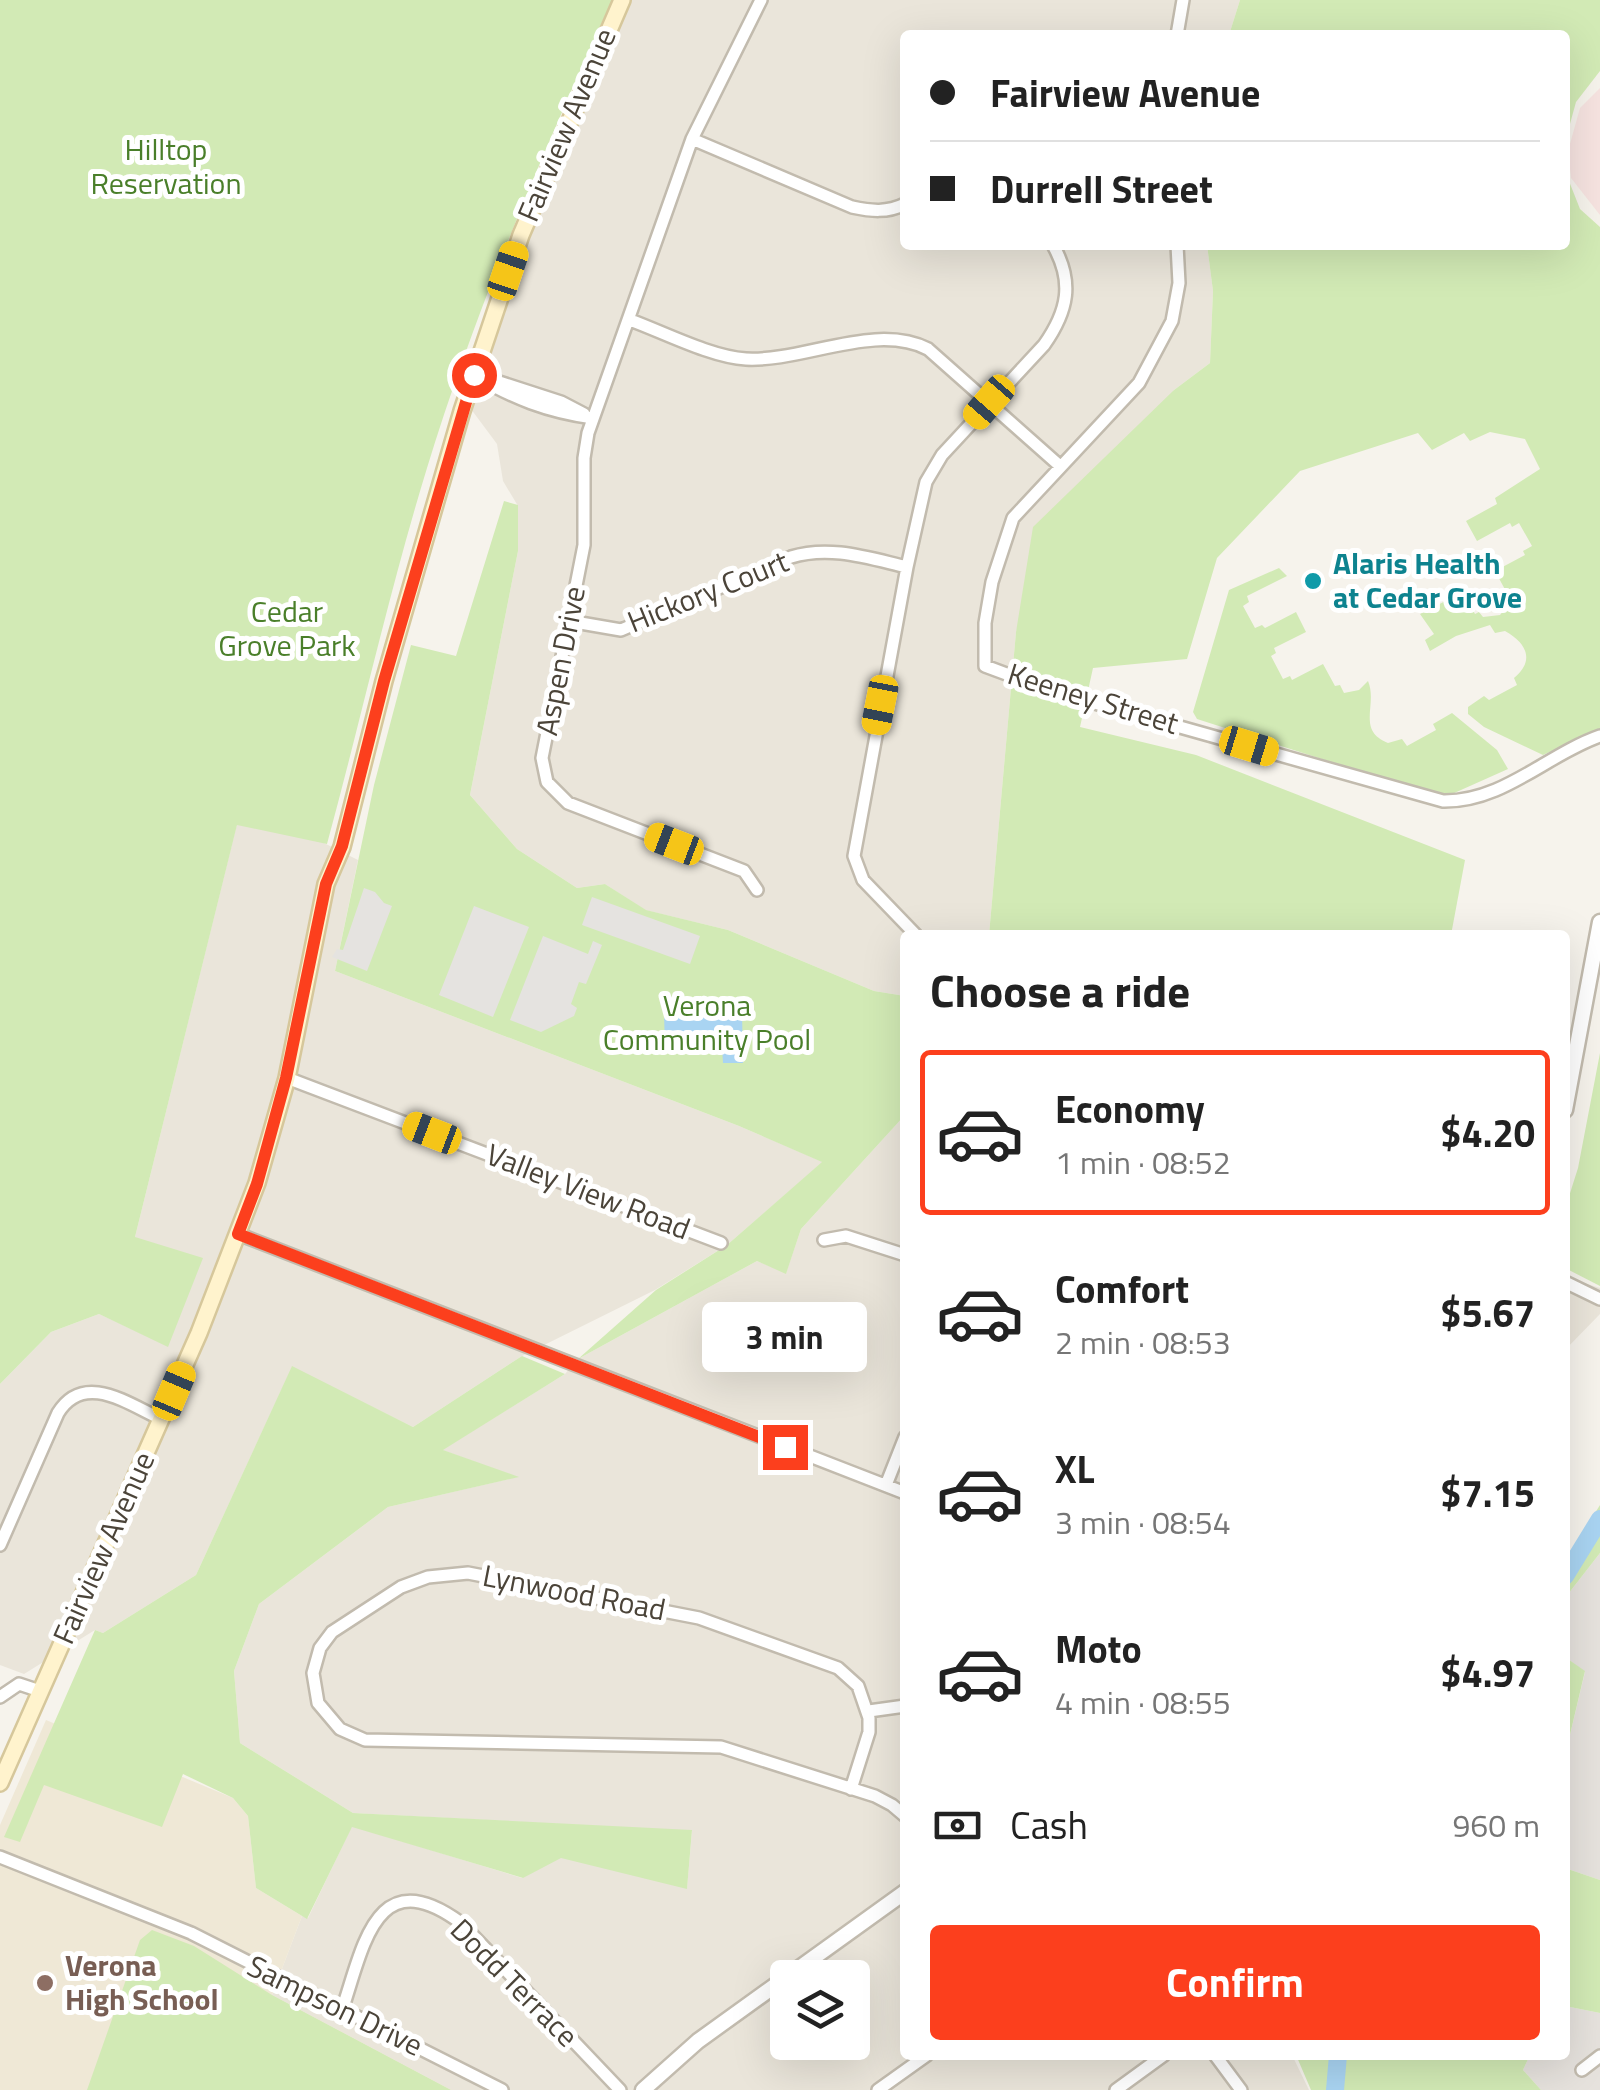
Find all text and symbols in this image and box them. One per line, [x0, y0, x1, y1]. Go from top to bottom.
street label: Fairview Avenue [505, 21, 628, 228]
text: Fairview Avenue [990, 64, 1261, 122]
park label: Hilltop Reservation [90, 126, 242, 206]
text: Durrell Street [990, 160, 1213, 218]
car [484, 238, 532, 304]
route start [452, 353, 497, 398]
car [958, 370, 1020, 434]
street label: Hickory Court [620, 538, 795, 644]
place label: Alaris Health at Cedar Grove [1333, 540, 1522, 620]
marker: Alaris Health at Cedar Grove [1302, 570, 1324, 592]
street label: Aspen Drive [523, 582, 597, 739]
park label: Cedar Grove Park [218, 588, 356, 668]
street label: Keeney Street [1002, 650, 1185, 746]
car [860, 673, 900, 737]
car [1216, 723, 1282, 769]
car [641, 819, 707, 869]
text: Choose a ride [930, 956, 1190, 1024]
park label: Verona Community Pool [603, 982, 811, 1062]
text: Economy [1055, 1080, 1205, 1138]
icon: car [935, 1088, 1025, 1178]
text: $4.20 [1440, 1104, 1535, 1162]
car [399, 1108, 465, 1158]
street label: Valley View Road [480, 1131, 697, 1251]
text: 1 min · 08:52 [1055, 1138, 1231, 1186]
text: Comfort [1055, 1260, 1189, 1318]
icon: car [935, 1268, 1025, 1358]
text: $5.67 [1440, 1284, 1535, 1342]
callout: 3 min [702, 1302, 868, 1372]
text: 3 min [746, 1313, 823, 1361]
text: 2 min · 08:53 [1055, 1318, 1231, 1366]
car [148, 1358, 200, 1424]
route end [763, 1425, 808, 1470]
text: XL [1055, 1440, 1095, 1498]
street label: Fairview Avenue [40, 1444, 166, 1651]
icon: car [935, 1448, 1025, 1538]
text: $7.15 [1440, 1464, 1535, 1522]
text: 3 min · 08:54 [1055, 1498, 1231, 1546]
street label: Lynwood Road [479, 1552, 670, 1632]
text: Moto [1055, 1620, 1142, 1678]
icon: car [935, 1628, 1025, 1718]
text: $4.97 [1440, 1644, 1535, 1702]
text: 4 min · 08:55 [1055, 1678, 1231, 1726]
text: Cash [1010, 1796, 1088, 1854]
icon: cash [930, 1798, 985, 1853]
text: 960 m [1452, 1801, 1540, 1849]
street label: Dodd Terrace [440, 1907, 590, 2057]
button: Confirm [930, 1925, 1540, 2040]
place label: Verona High School [65, 1942, 219, 2022]
street label: Sampson Drive [240, 1943, 431, 2067]
map controls [770, 1960, 870, 2060]
button: layers [770, 1960, 870, 2060]
marker: Verona High School [34, 1972, 56, 1994]

